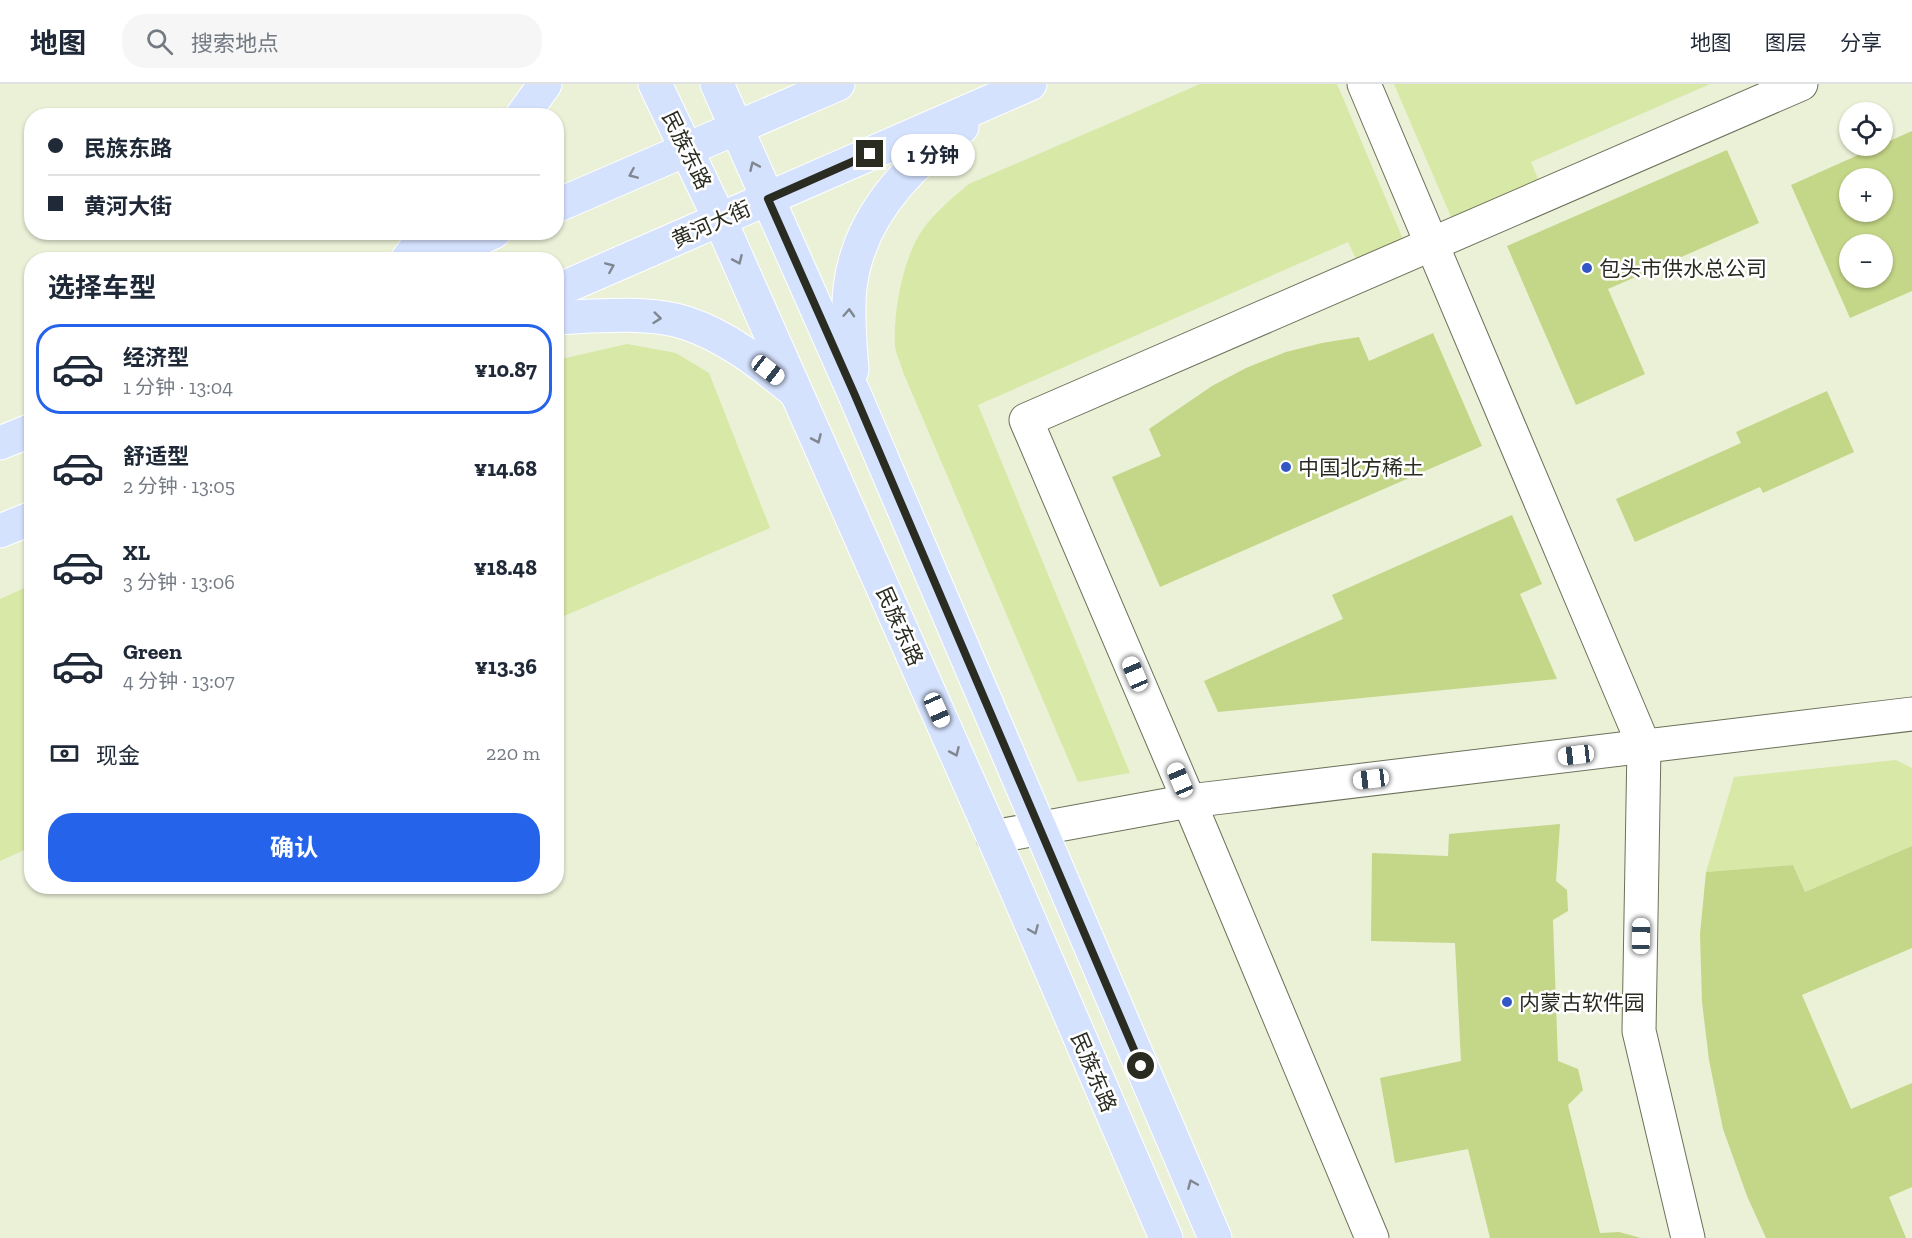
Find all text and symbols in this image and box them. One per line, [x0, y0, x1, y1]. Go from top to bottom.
search box [122, 14, 542, 68]
icon: search [143, 25, 176, 58]
text: 地图 [30, 27, 86, 60]
text: 搜索地点 [191, 30, 279, 57]
text: 地图 [1690, 30, 1732, 55]
text: 图层 [1765, 30, 1807, 55]
text: 分享 [1840, 30, 1882, 55]
map controls [1839, 102, 1893, 288]
button: locate [1839, 102, 1893, 156]
street label: 民族东路 [657, 107, 717, 193]
callout: 1 分钟 [891, 133, 975, 175]
text: 民族东路 [84, 135, 172, 162]
route end [856, 140, 883, 167]
text: 1 分钟 [907, 143, 959, 167]
one-way arrow [749, 162, 761, 173]
one-way arrow [628, 166, 639, 178]
button: + [1839, 168, 1893, 222]
text: 黄河大街 [84, 193, 172, 220]
street label: 黄河大街 [668, 195, 754, 253]
button: − [1839, 234, 1893, 288]
one-way arrow [731, 254, 743, 265]
place label: 包头市供水总公司 [1599, 256, 1767, 281]
marker: 包头市供水总公司 [1580, 261, 1594, 275]
one-way arrow [604, 263, 615, 275]
text: 选择车型 [48, 272, 156, 304]
one-way arrow [843, 309, 856, 318]
one-way arrow [652, 312, 661, 324]
icon: car [51, 342, 105, 396]
text: 经济型 [123, 344, 189, 371]
car [748, 352, 788, 388]
text: ¥10.87 [475, 356, 537, 383]
text: 1 分钟 · 13:04 [123, 375, 233, 399]
one-way arrow [810, 432, 822, 443]
icon: car [51, 441, 105, 495]
text: 舒适型 [123, 443, 189, 470]
text: ¥14.68 [474, 455, 537, 482]
place label: 中国北方稀土 [1298, 455, 1424, 480]
marker: 中国北方稀土 [1279, 460, 1293, 474]
text: 2 分钟 · 13:05 [123, 474, 235, 498]
text: XL [123, 539, 150, 566]
icon: car [51, 540, 105, 594]
text: ¥18.48 [474, 554, 537, 581]
text: 3 分钟 · 13:06 [123, 570, 235, 594]
street label: 民族东路 [871, 583, 929, 669]
text: Green [123, 638, 182, 665]
icon: car [51, 639, 105, 693]
text: ¥13.36 [475, 653, 537, 680]
car [1120, 654, 1150, 694]
text: 4 分钟 · 13:07 [123, 669, 235, 693]
car [921, 690, 953, 730]
icon: cash [48, 737, 81, 770]
text: 220 m [486, 741, 540, 765]
text: 现金 [96, 742, 140, 769]
car [1557, 744, 1595, 766]
one-way arrow [948, 745, 960, 756]
car [1165, 760, 1195, 800]
car [1352, 768, 1390, 790]
button: 确认 [48, 813, 540, 882]
car [1632, 918, 1650, 954]
one-way arrow [1026, 924, 1038, 935]
place label: 内蒙古软件园 [1519, 990, 1645, 1015]
marker: 内蒙古软件园 [1500, 995, 1514, 1009]
street label: 民族东路 [1066, 1028, 1122, 1116]
route start [1127, 1052, 1154, 1079]
one-way arrow [1187, 1180, 1199, 1191]

